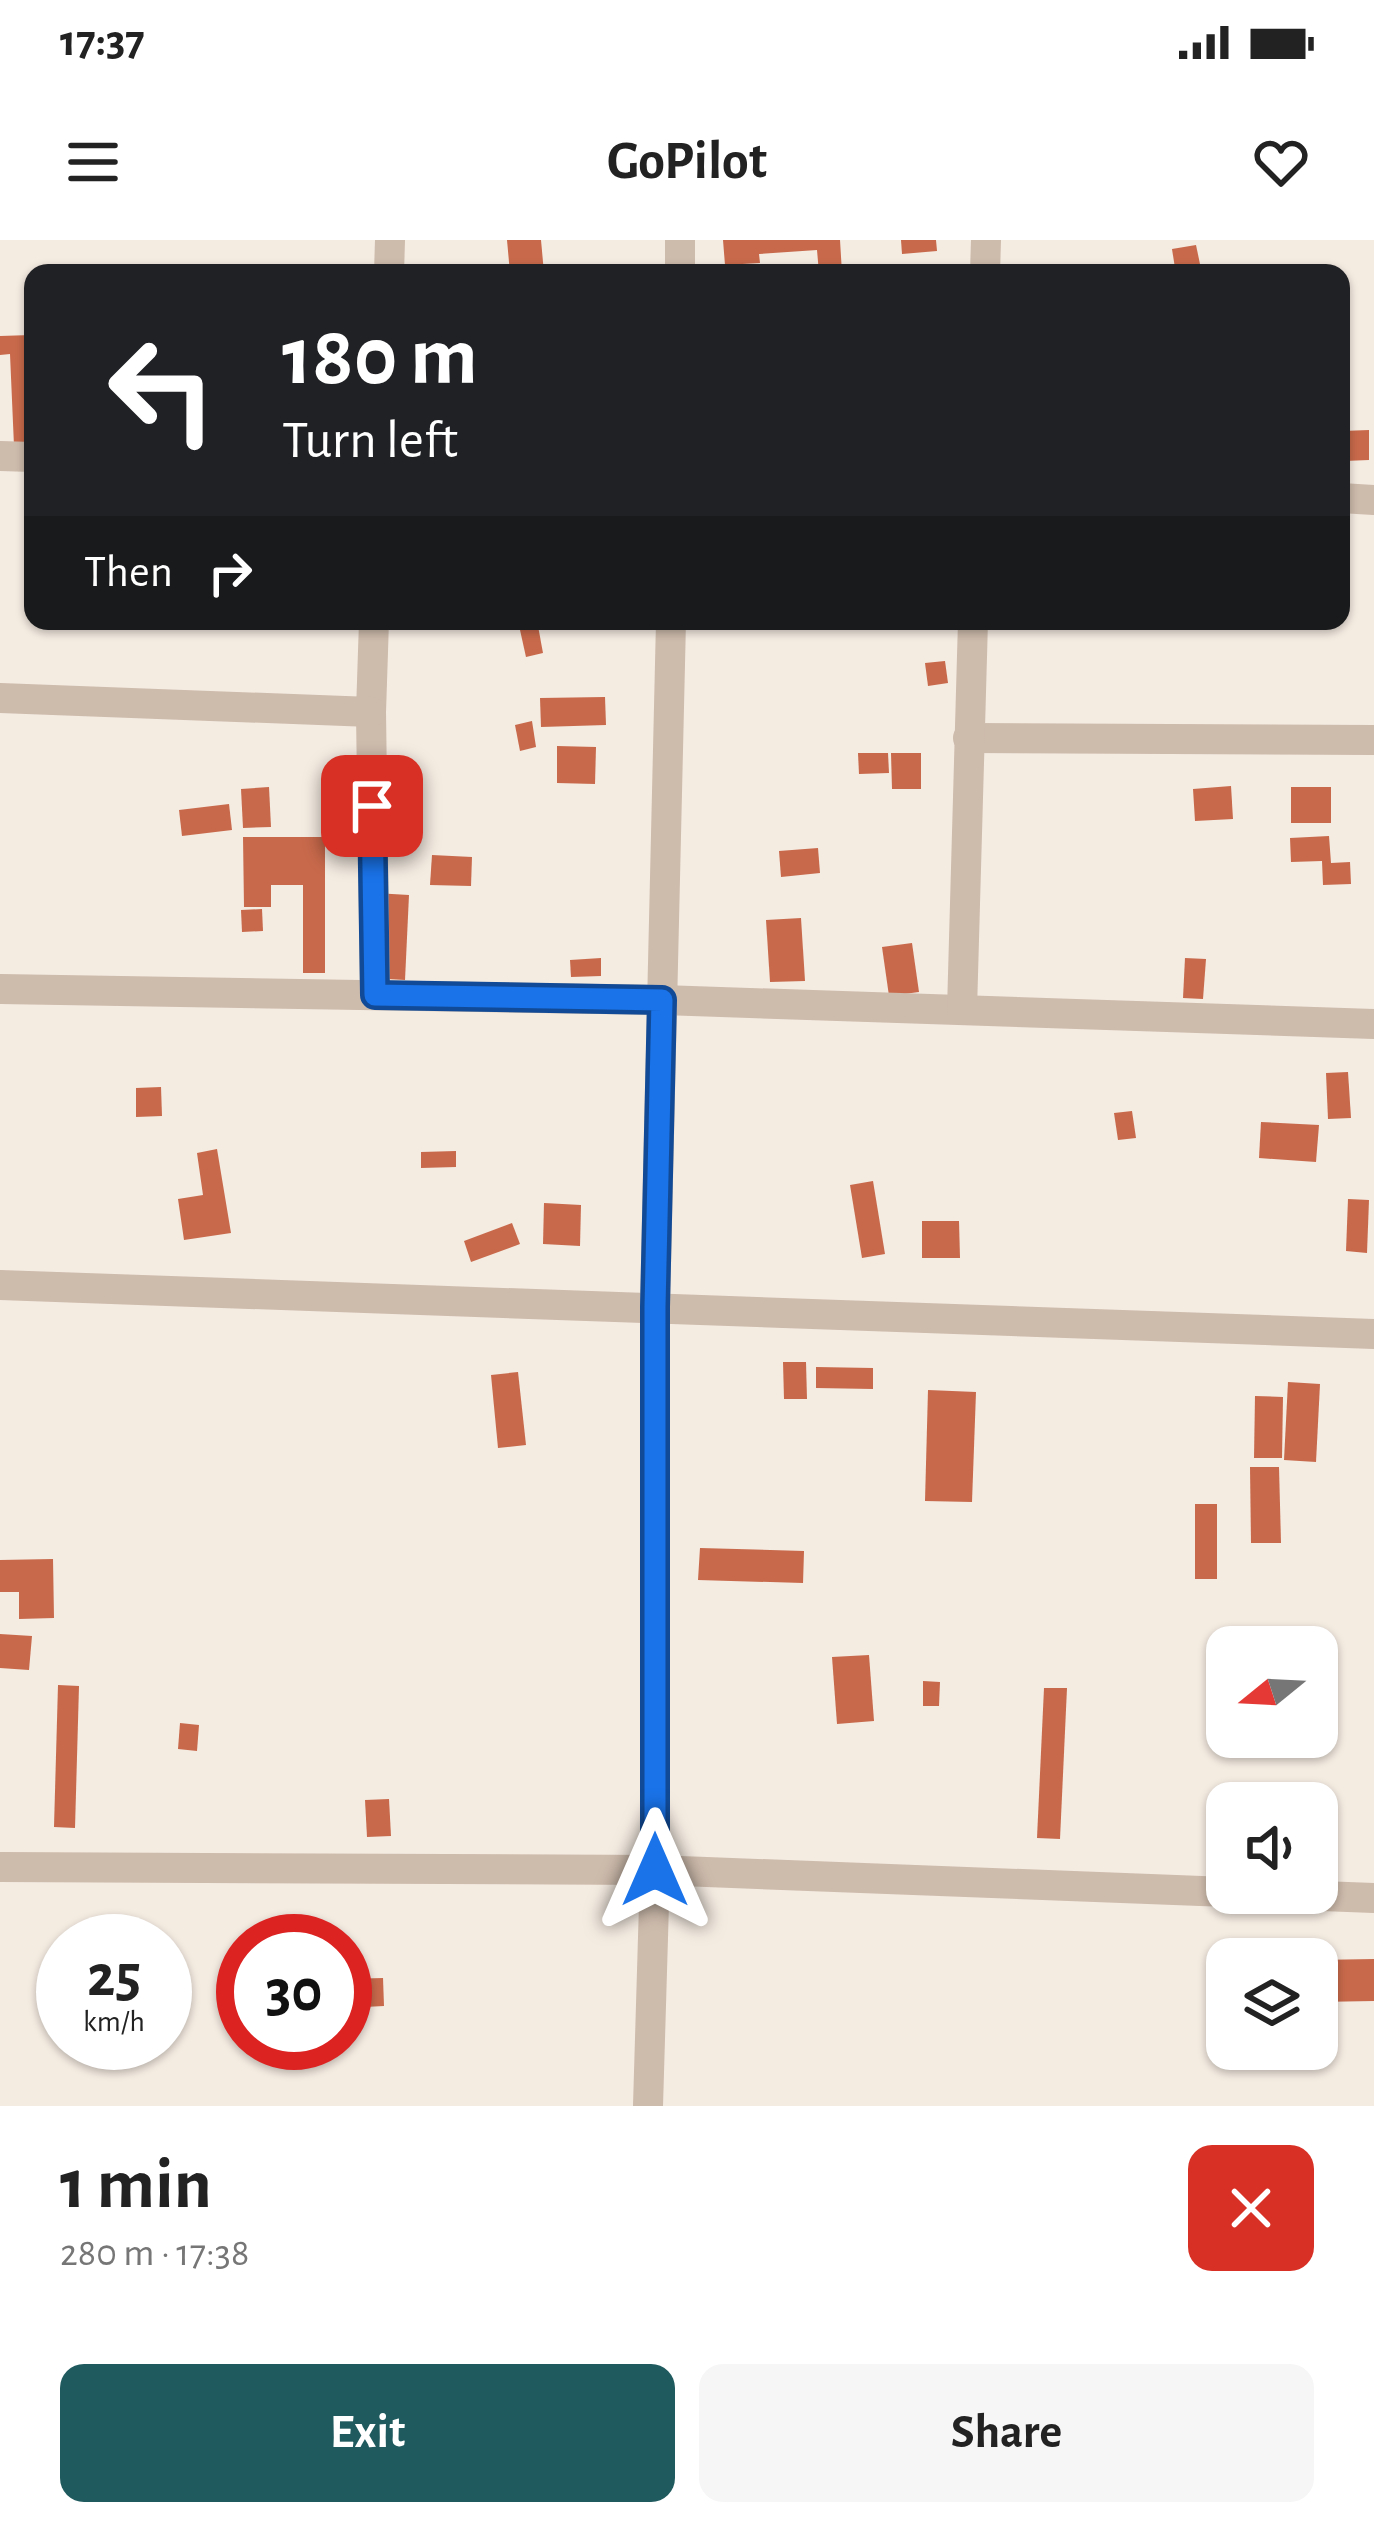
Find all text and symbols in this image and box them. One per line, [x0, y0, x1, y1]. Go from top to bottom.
text: 17:37 [60, 19, 145, 64]
icon: menu [60, 129, 126, 195]
icon: heart [1248, 129, 1314, 195]
text: GoPilot [607, 135, 767, 189]
icon: left [84, 312, 240, 468]
text: 180 m [282, 316, 478, 400]
text: Turn left [282, 414, 458, 468]
icon: right [197, 540, 263, 606]
text: Then [84, 550, 173, 595]
pin [321, 755, 423, 857]
icon: arrive [339, 773, 405, 839]
north arrow [1206, 1626, 1338, 1758]
map controls [1206, 1626, 1338, 2070]
button: sound [1206, 1782, 1338, 1914]
position arrow [592, 1807, 718, 1933]
speed limit sign: 30 [216, 1914, 372, 2070]
button: layers [1206, 1938, 1338, 2070]
text: 25 [87, 1947, 141, 2007]
text: km/h [83, 2007, 145, 2037]
button: close [1188, 2145, 1314, 2271]
text: 1 min [60, 2149, 212, 2221]
text: 280 m · 17:38 [60, 2234, 249, 2273]
button: Exit [60, 2364, 675, 2502]
button: Share [699, 2364, 1314, 2502]

